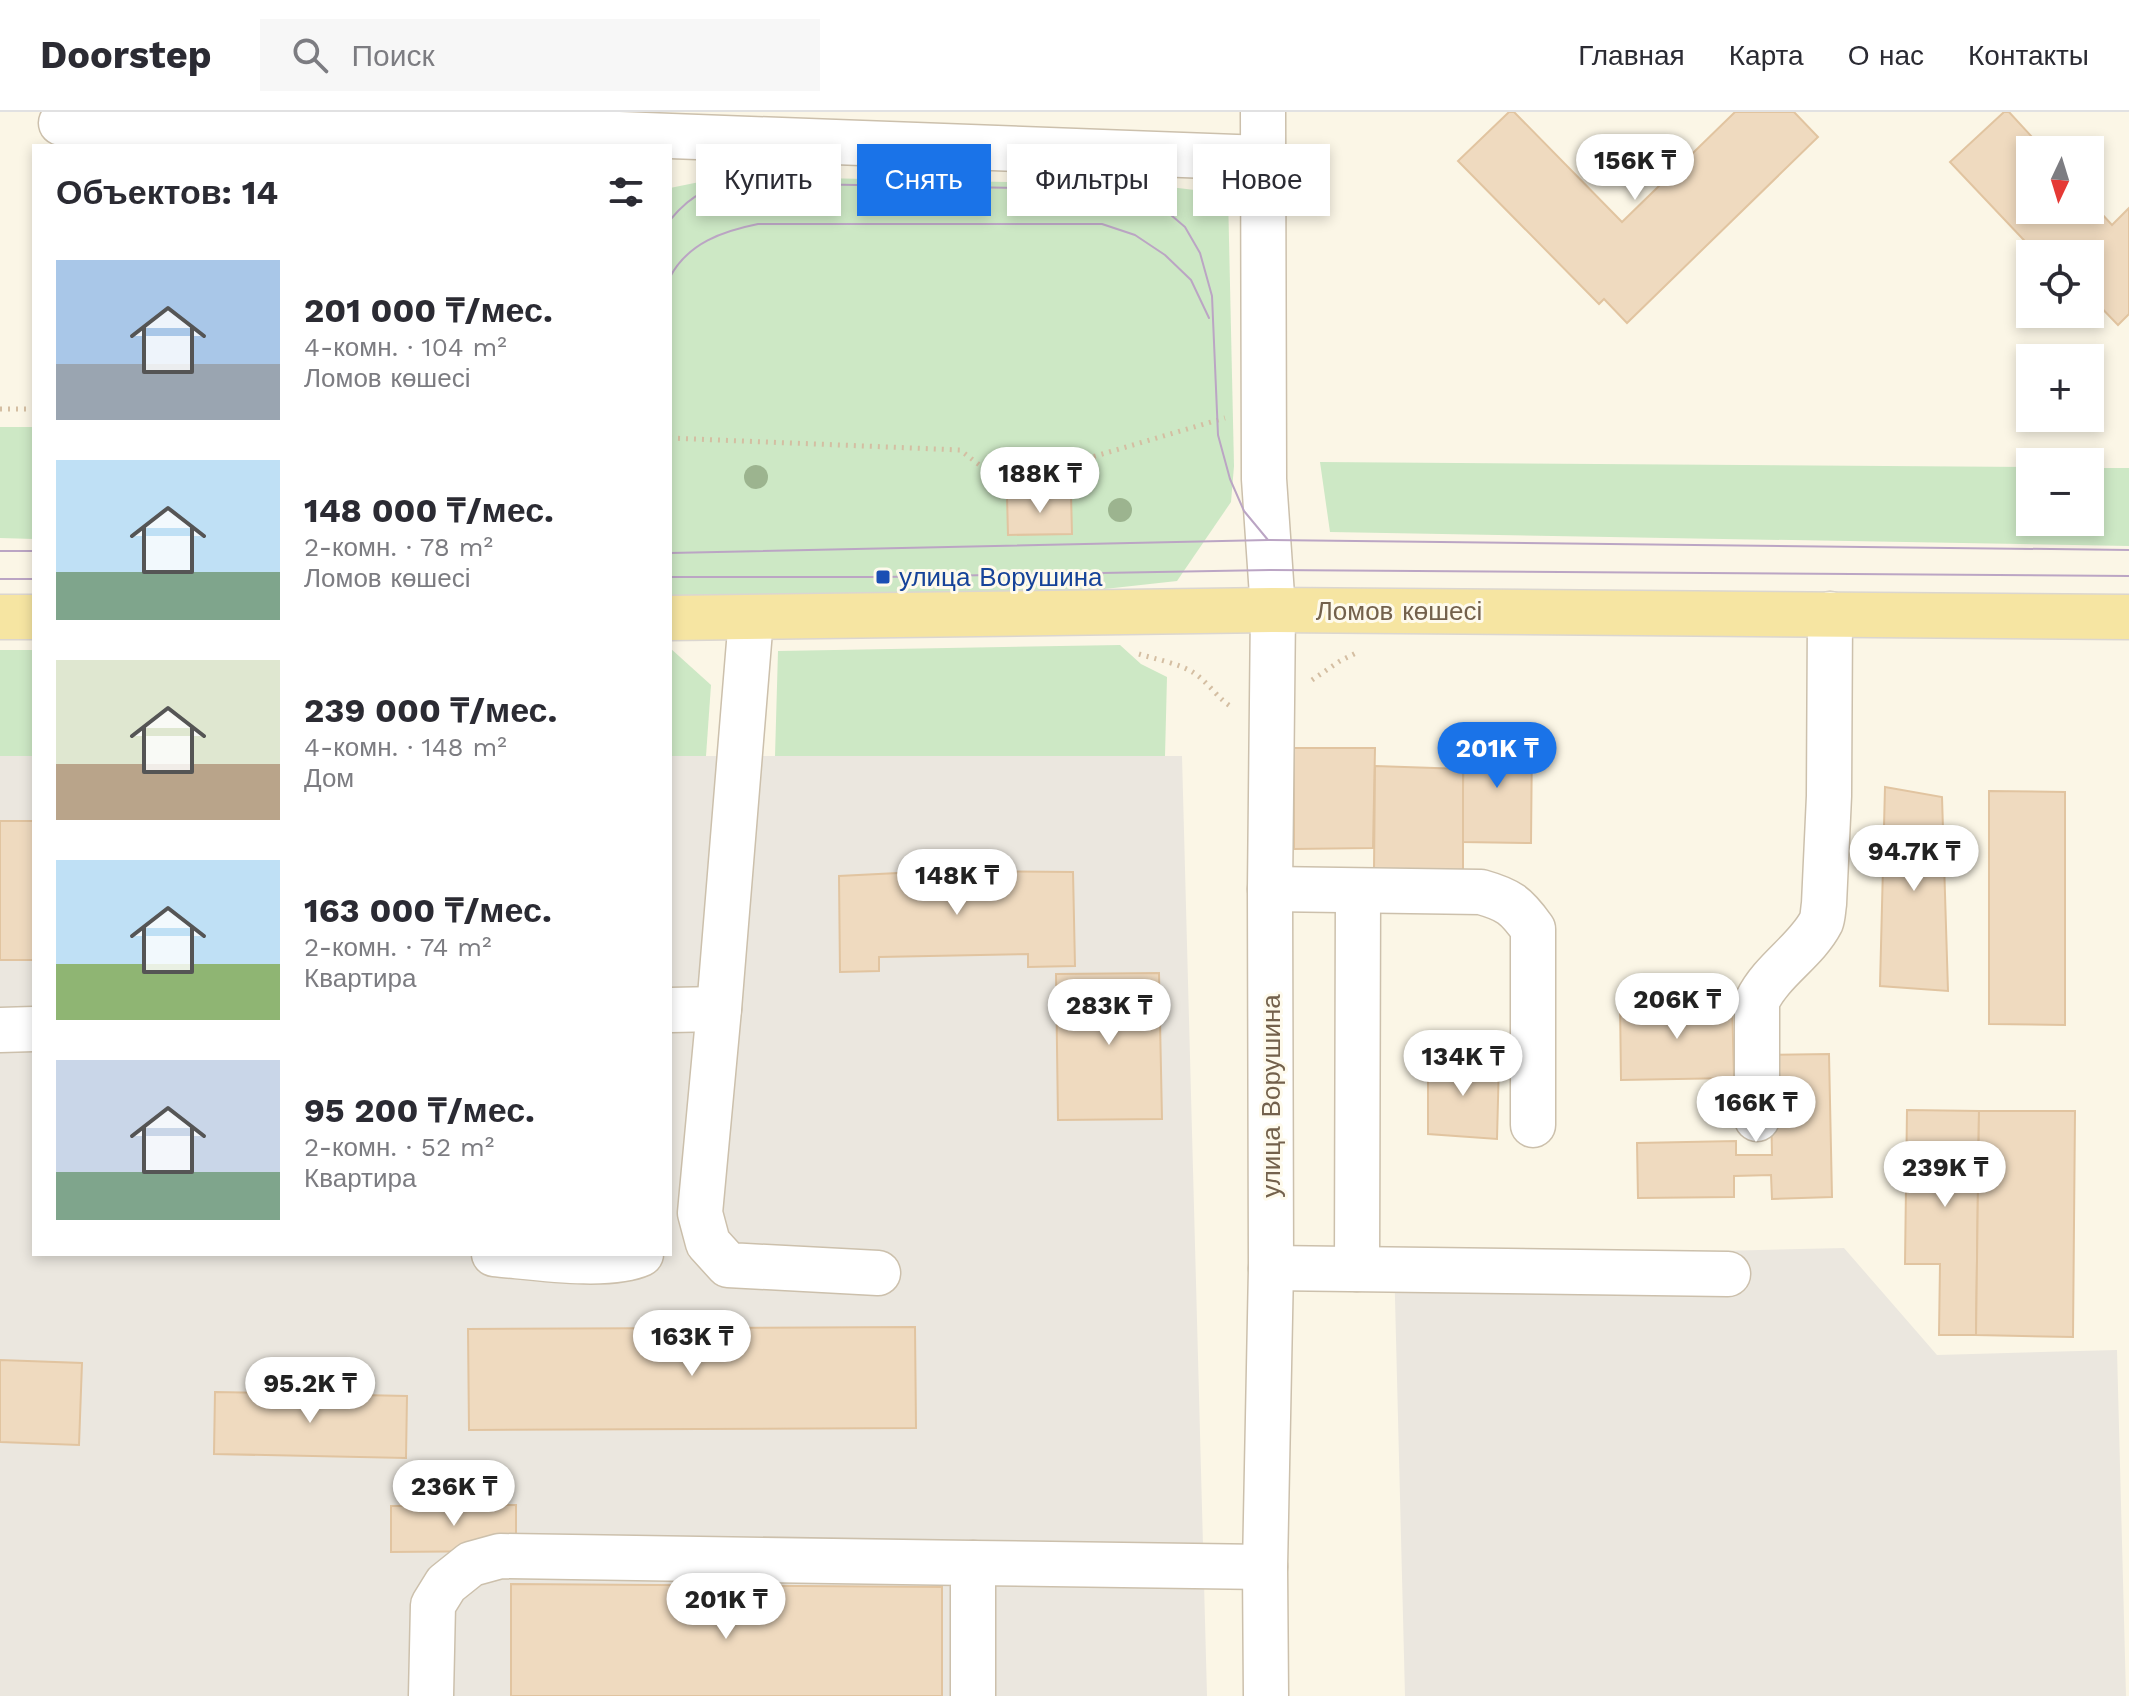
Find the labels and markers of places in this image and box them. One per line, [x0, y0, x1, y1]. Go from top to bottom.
pin: 156K ₸ [1570, 134, 1700, 202]
pin: 188K ₸ [975, 447, 1105, 515]
place label: улица Ворушина [899, 562, 1103, 592]
marker: улица Ворушина [874, 568, 892, 586]
pin: 201K ₸ [1432, 722, 1562, 790]
pin: 94.7K ₸ [1840, 825, 1988, 893]
pin: 148K ₸ [892, 849, 1022, 917]
pin: 206K ₸ [1612, 973, 1742, 1041]
pin: 283K ₸ [1044, 979, 1174, 1047]
pin: 134K ₸ [1398, 1030, 1528, 1098]
pin: 166K ₸ [1691, 1076, 1821, 1144]
pin: 239K ₸ [1880, 1141, 2010, 1209]
pin: 163K ₸ [627, 1310, 757, 1378]
pin: 95.2K ₸ [236, 1357, 384, 1425]
pin: 236K ₸ [389, 1460, 519, 1528]
pin: 201K ₸ [661, 1573, 791, 1641]

